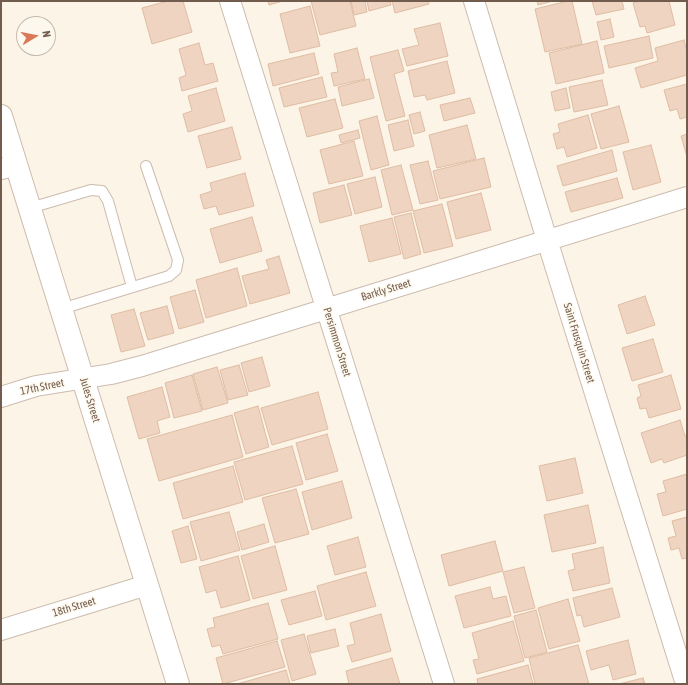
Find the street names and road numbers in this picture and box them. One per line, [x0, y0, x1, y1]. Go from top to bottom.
street label: Barkly Street [359, 276, 413, 304]
street label: Saint Frusquin Street [561, 301, 597, 385]
street label: Persimmon Street [320, 306, 354, 378]
street label: 17th Street [19, 376, 65, 398]
street label: Jules Street [77, 376, 103, 424]
street label: 18th Street [51, 594, 97, 620]

